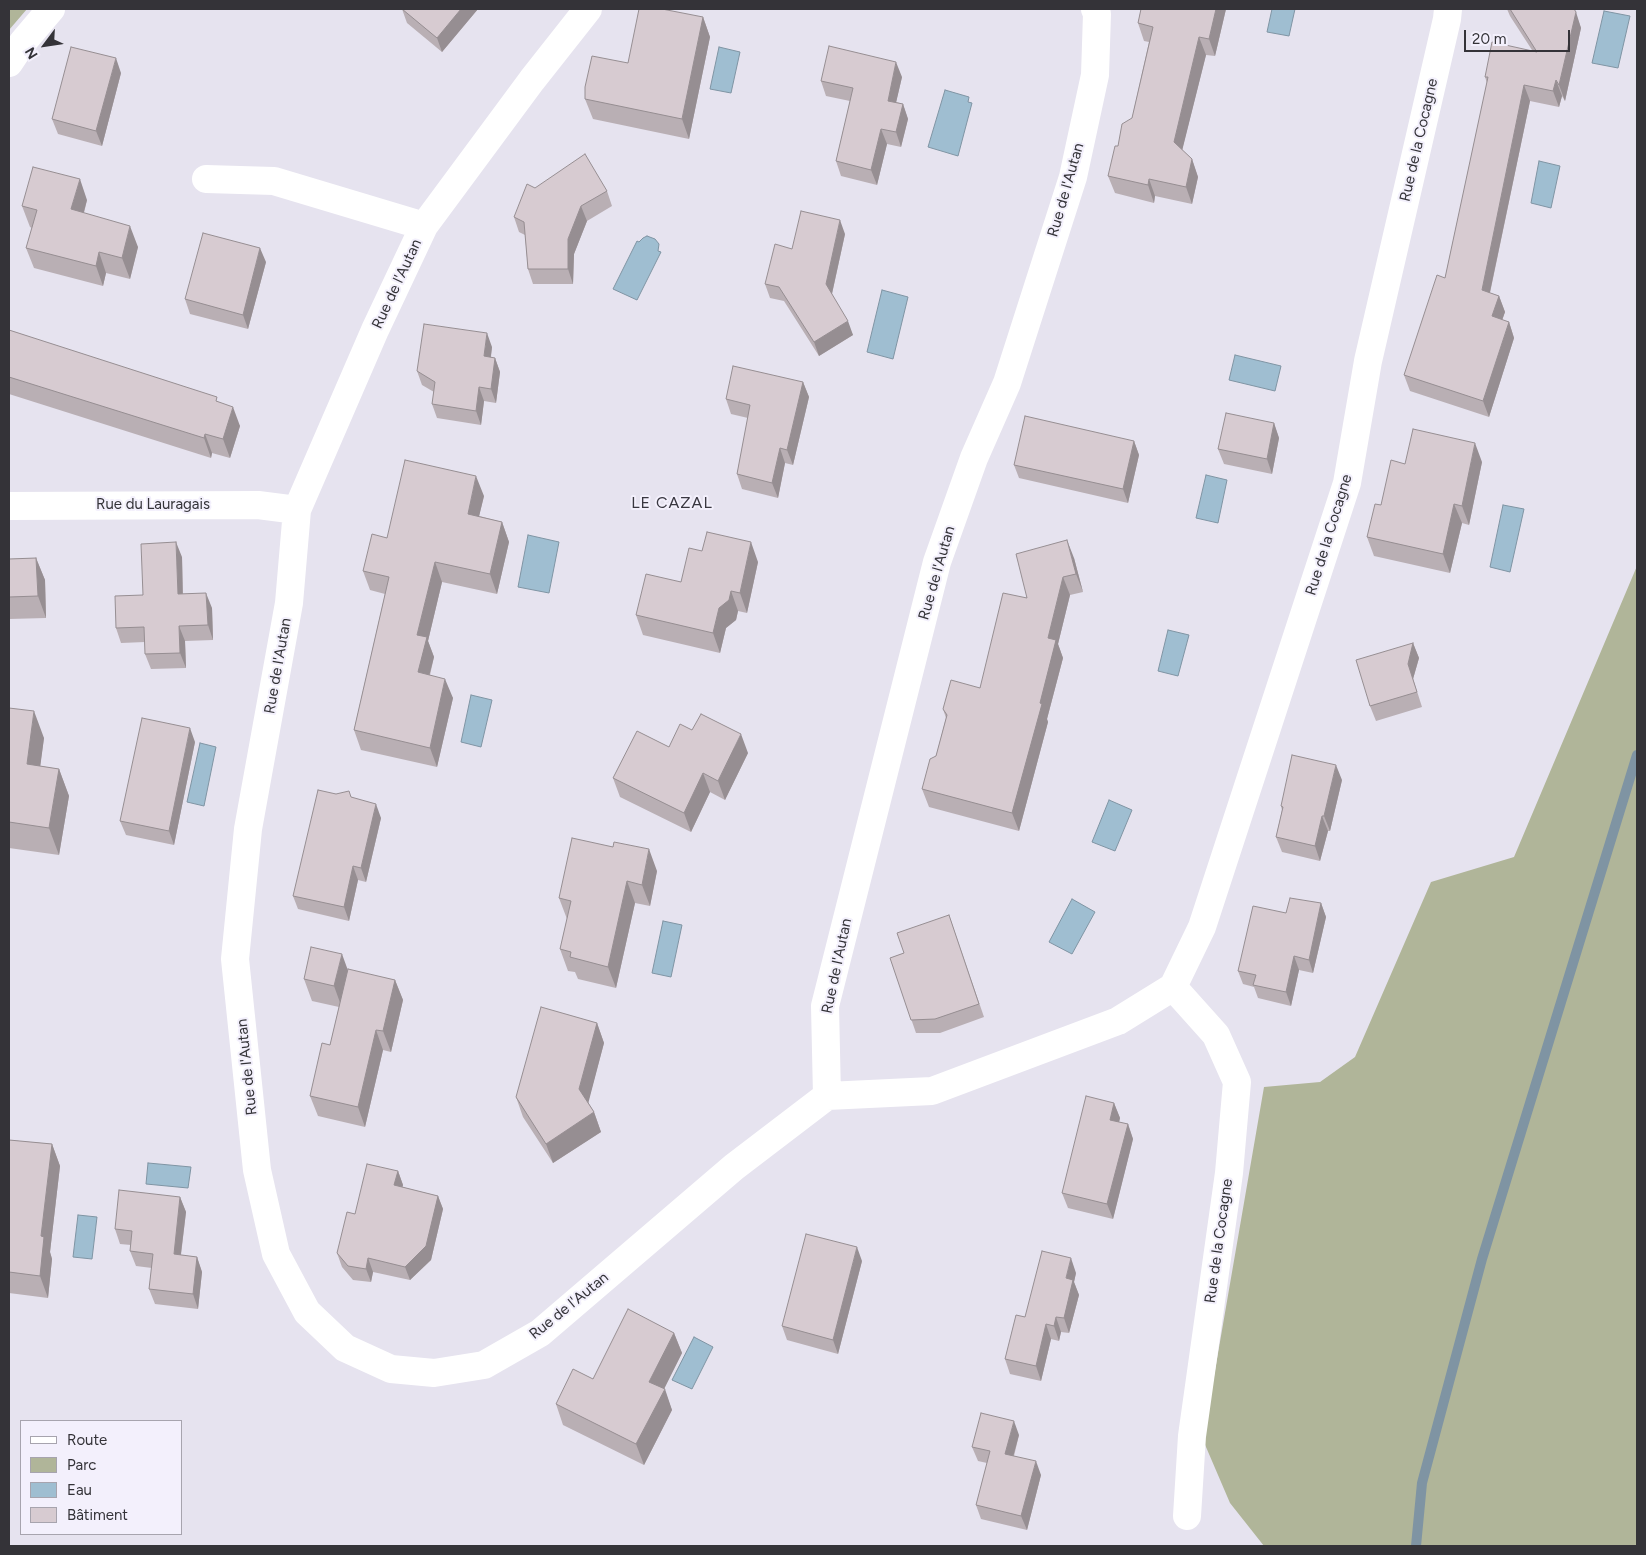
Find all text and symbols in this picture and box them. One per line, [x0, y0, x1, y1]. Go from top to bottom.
north arrow [20, 20, 70, 70]
scale bar [1466, 20, 1572, 52]
text: 20 m [1472, 30, 1506, 48]
text: N [22, 44, 42, 62]
street label: Rue de la Cocagne [1396, 77, 1442, 203]
street label: Rue de l'Autan [1044, 141, 1088, 239]
street label: Rue de l'Autan [368, 236, 426, 332]
street label: Rue de la Cocagne [1302, 472, 1356, 598]
district label: LE CAZAL [630, 493, 714, 513]
street label: Rue du Lauragais [96, 496, 210, 514]
street label: Rue de l'Autan [915, 524, 959, 622]
street label: Rue de l'Autan [261, 617, 295, 715]
street label: Rue de l'Autan [818, 917, 856, 1015]
street label: Rue de l'Autan [233, 1018, 261, 1116]
street label: Rue de la Cocagne [1201, 1178, 1237, 1304]
street label: Rue de l'Autan [526, 1269, 612, 1343]
legend [20, 1420, 182, 1535]
text: Route [67, 1431, 107, 1449]
text: Parc [67, 1456, 96, 1474]
text: Eau [67, 1481, 92, 1499]
text: Bâtiment [67, 1506, 128, 1524]

